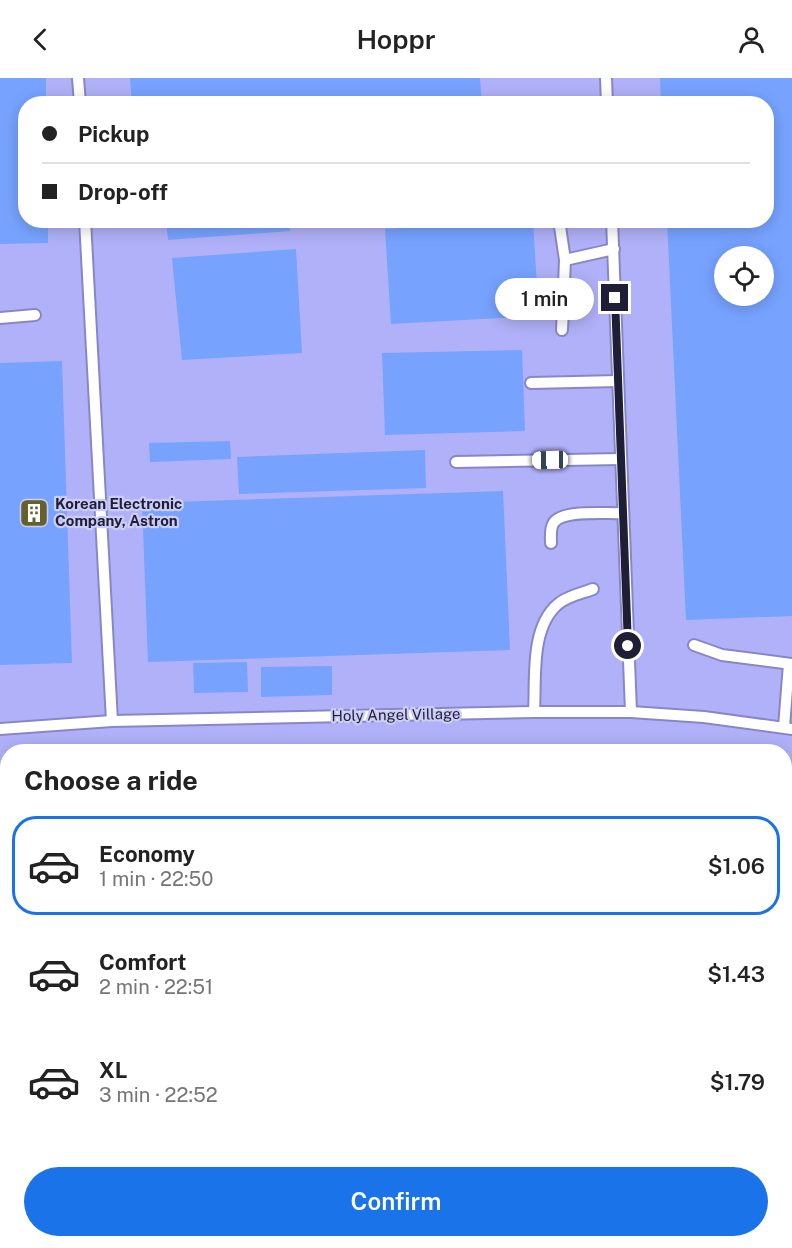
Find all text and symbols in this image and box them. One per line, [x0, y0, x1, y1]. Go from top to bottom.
icon: back [24, 23, 57, 56]
text: Hoppr [356, 23, 436, 55]
icon: person [735, 23, 768, 56]
text: Pickup [78, 121, 149, 147]
text: Drop-off [78, 179, 168, 205]
map controls [714, 246, 774, 306]
button: locate [714, 246, 774, 306]
callout: 1 min [495, 277, 594, 319]
route end [601, 284, 628, 311]
text: 1 min [521, 287, 568, 311]
car [532, 451, 568, 469]
place label: Korean Electronic Company, Astron [55, 495, 182, 529]
building icon: Korean Electronic Company, Astron [18, 497, 50, 529]
route start [614, 632, 641, 659]
street label: Holy Angel Village [331, 705, 461, 724]
text: Choose a ride [24, 764, 198, 796]
icon: car [27, 839, 81, 893]
text: Economy [99, 841, 195, 867]
text: $1.06 [708, 853, 765, 879]
text: 1 min · 22:50 [99, 867, 214, 891]
icon: car [27, 947, 81, 1001]
text: Comfort [99, 949, 186, 975]
text: $1.43 [707, 961, 765, 987]
text: 2 min · 22:51 [99, 975, 213, 999]
icon: car [27, 1055, 81, 1109]
text: XL [99, 1057, 127, 1083]
text: $1.79 [710, 1069, 765, 1095]
text: 3 min · 22:52 [99, 1083, 218, 1107]
button: Confirm [24, 1167, 768, 1236]

